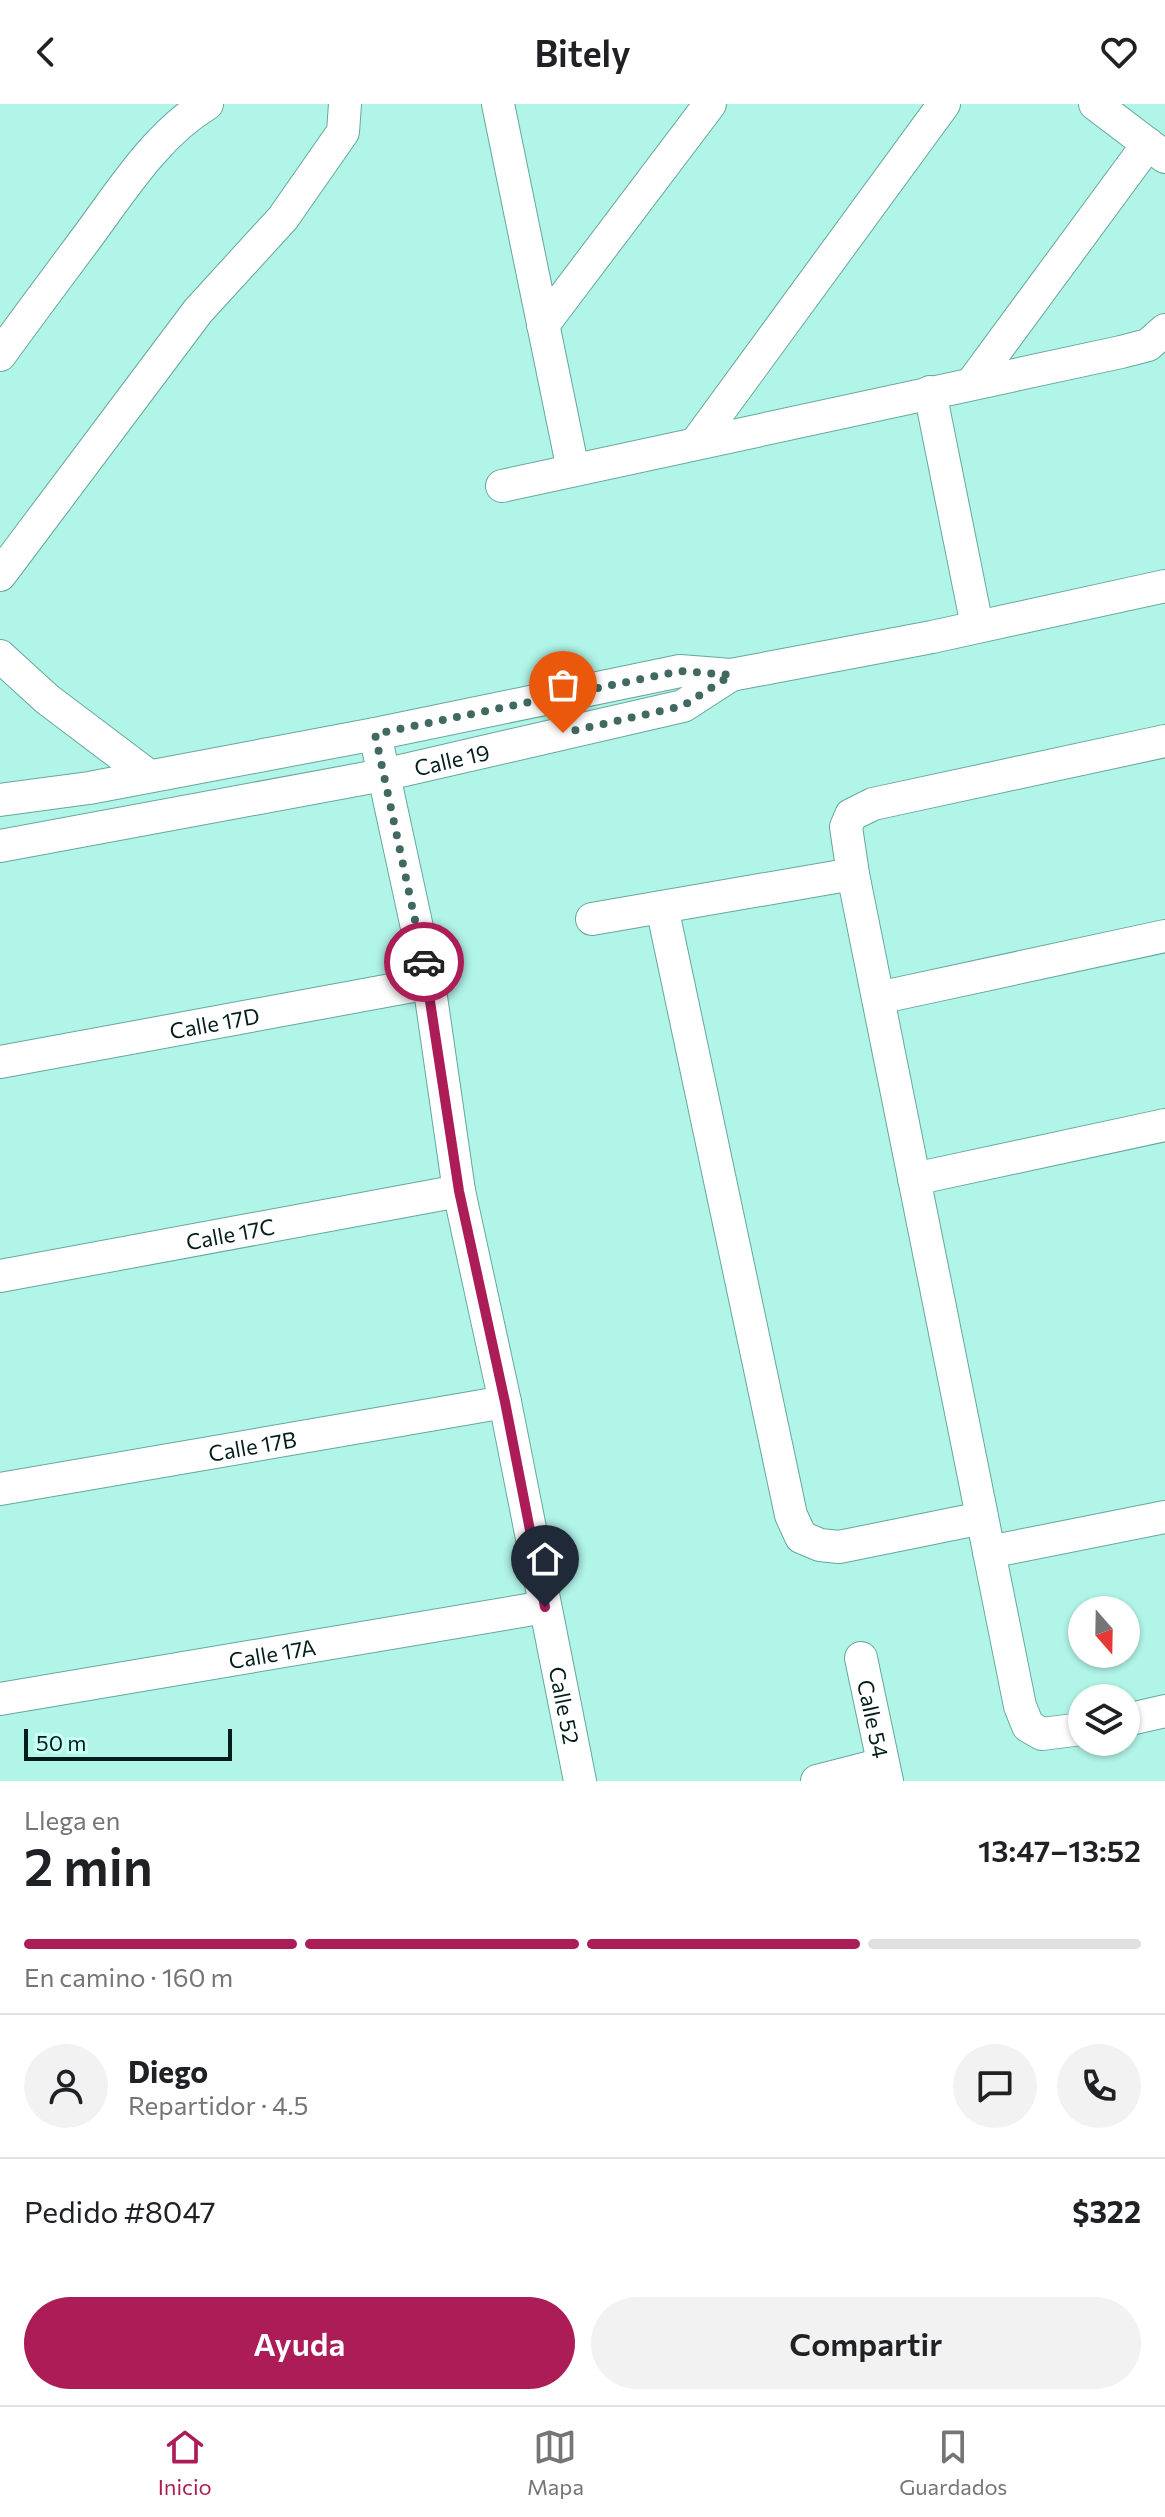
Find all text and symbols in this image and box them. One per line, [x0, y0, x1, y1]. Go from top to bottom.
icon: back [24, 30, 68, 74]
text: Bitely [534, 30, 631, 74]
icon: heart [1097, 30, 1141, 74]
pin [529, 651, 597, 733]
icon: bag [541, 663, 585, 707]
street label: Calle 19 [411, 737, 492, 781]
courier [384, 922, 464, 1002]
icon: car [402, 940, 446, 984]
street label: Calle 17D [167, 1001, 262, 1044]
street label: Calle 17C [184, 1212, 277, 1255]
street label: Calle 17B [206, 1425, 298, 1466]
pin [511, 1525, 579, 1607]
icon: home [523, 1537, 567, 1581]
north arrow [1068, 1596, 1140, 1668]
map controls [1068, 1596, 1140, 1756]
street label: Calle 17A [227, 1632, 318, 1674]
street label: Calle 52 [544, 1664, 586, 1746]
street label: Calle 54 [852, 1677, 895, 1760]
button: layers [1068, 1684, 1140, 1756]
scale bar [24, 1725, 232, 1761]
text: 50 m [36, 1729, 86, 1756]
text: Llega en [24, 1804, 120, 1835]
text: 13:47–13:52 [978, 1831, 1141, 1868]
text: 2 min [24, 1833, 153, 1897]
text: En camino · 160 m [24, 1961, 233, 1992]
button: person [24, 2044, 108, 2128]
button: chat [953, 2044, 1037, 2128]
button: phone [1057, 2044, 1141, 2128]
text: Diego [128, 2052, 208, 2089]
text: Repartidor · 4.5 [128, 2089, 309, 2120]
text: Pedido #8047 [24, 2192, 216, 2229]
text: $322 [1072, 2192, 1141, 2229]
button: Ayuda [24, 2297, 575, 2389]
button: Compartir [591, 2297, 1141, 2389]
tab: Inicio [158, 2425, 212, 2500]
tab: Mapa [527, 2425, 584, 2500]
tab: Guardados [899, 2425, 1007, 2500]

